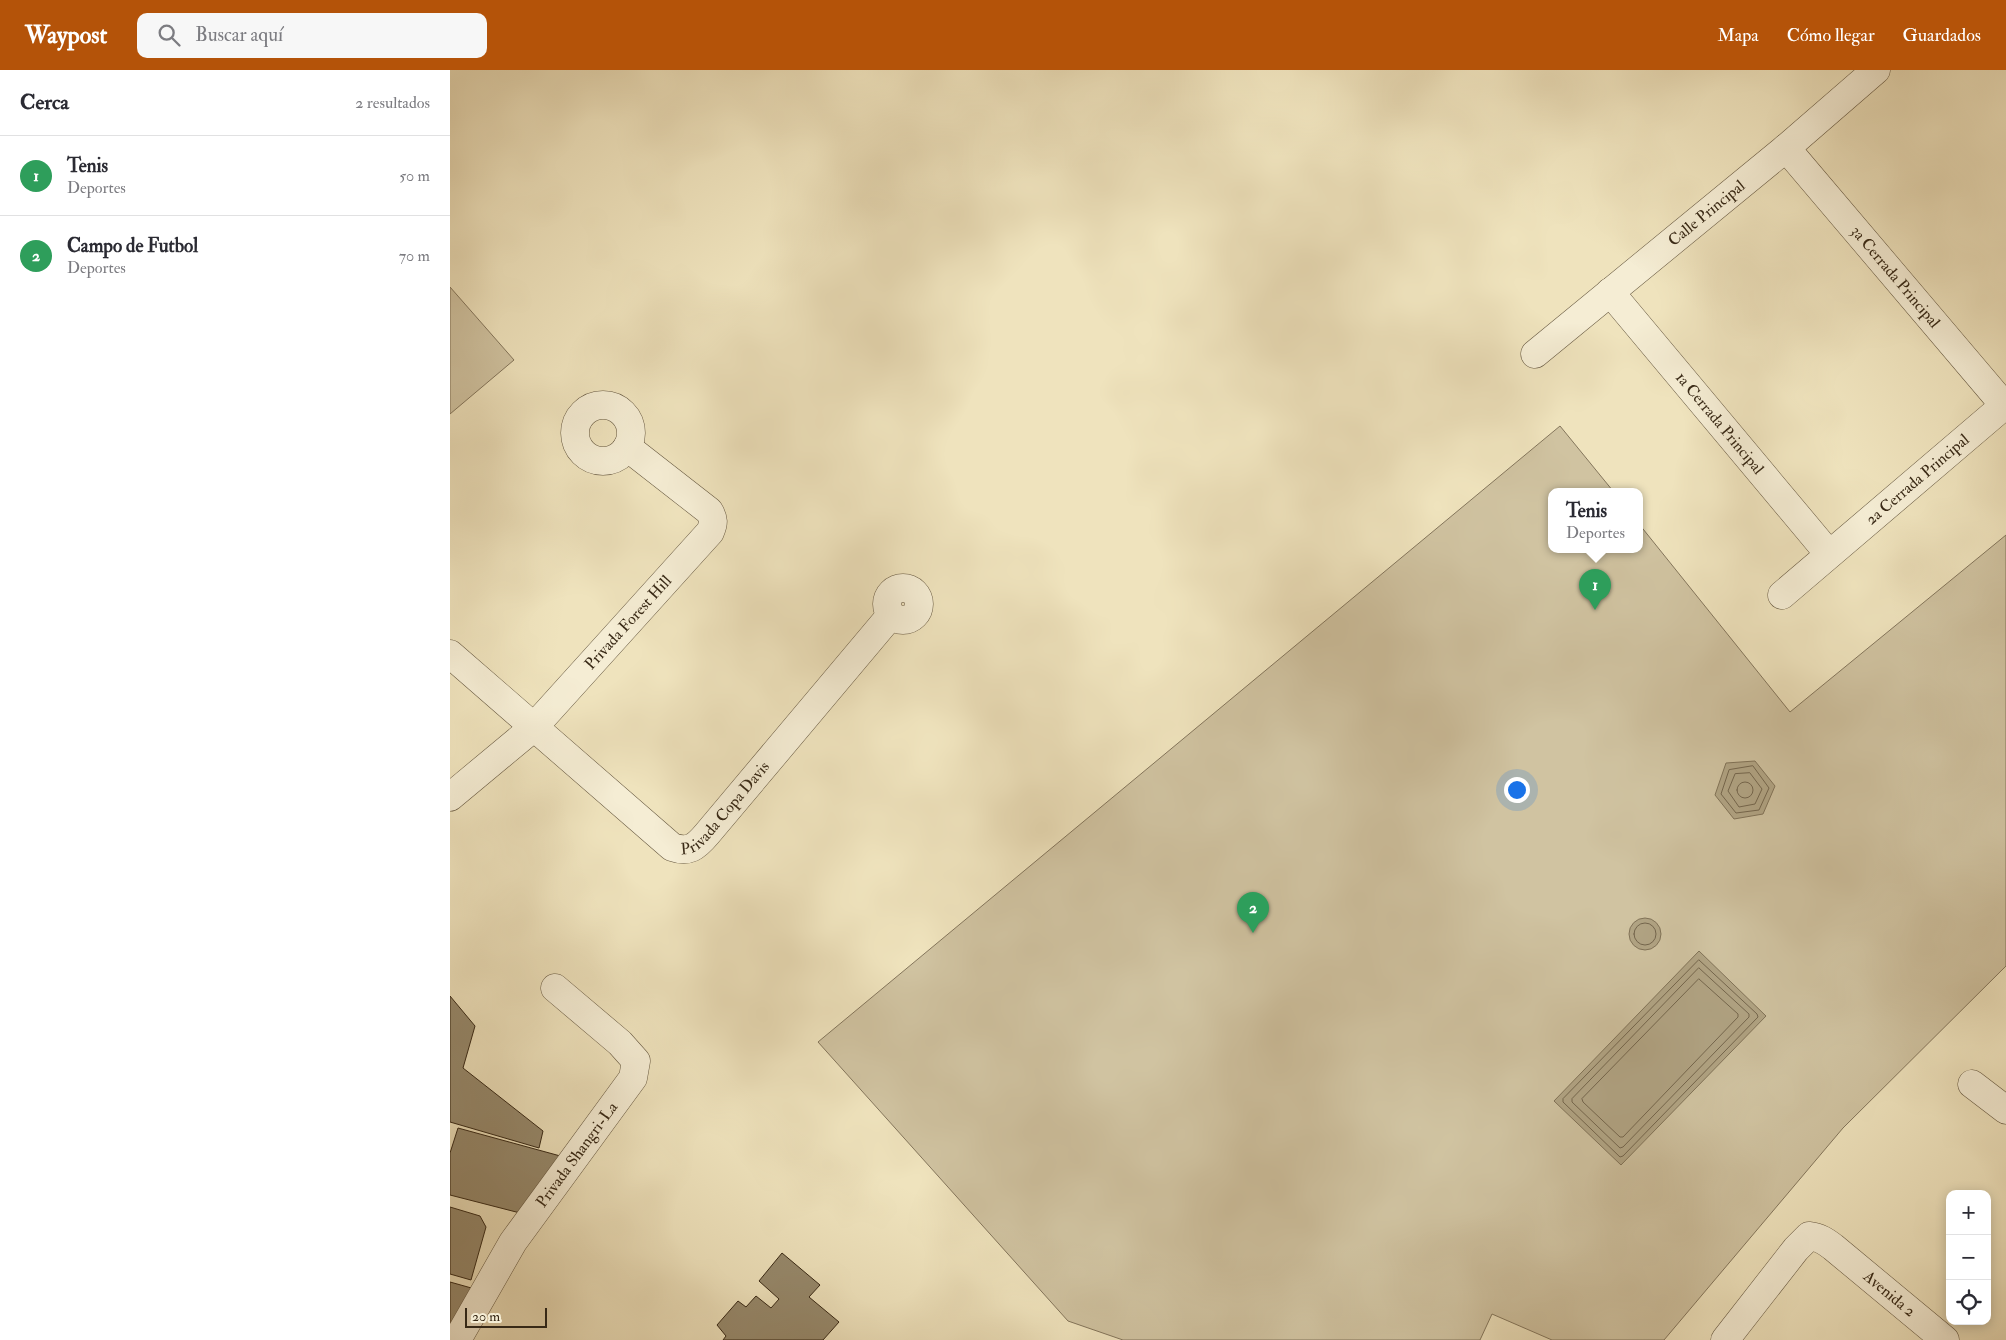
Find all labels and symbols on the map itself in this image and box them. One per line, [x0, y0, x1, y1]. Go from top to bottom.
street label: Calle Principal [1664, 176, 1749, 251]
street label: 3a Cerrada Principal [1846, 222, 1944, 332]
street label: 1a Cerrada Principal [1671, 368, 1768, 479]
street label: 2a Cerrada Principal [1862, 430, 1973, 529]
pin: 1 [1579, 569, 1611, 610]
street label: Privada Forest Hill [581, 571, 676, 674]
street label: Privada Copa Davis [680, 757, 774, 860]
your location [1504, 777, 1530, 803]
pin: 2 [1237, 892, 1269, 933]
street label: Privada Shangri-La [532, 1098, 622, 1211]
street label: Avenida 2 [1859, 1266, 1920, 1321]
scale bar [465, 1305, 548, 1328]

